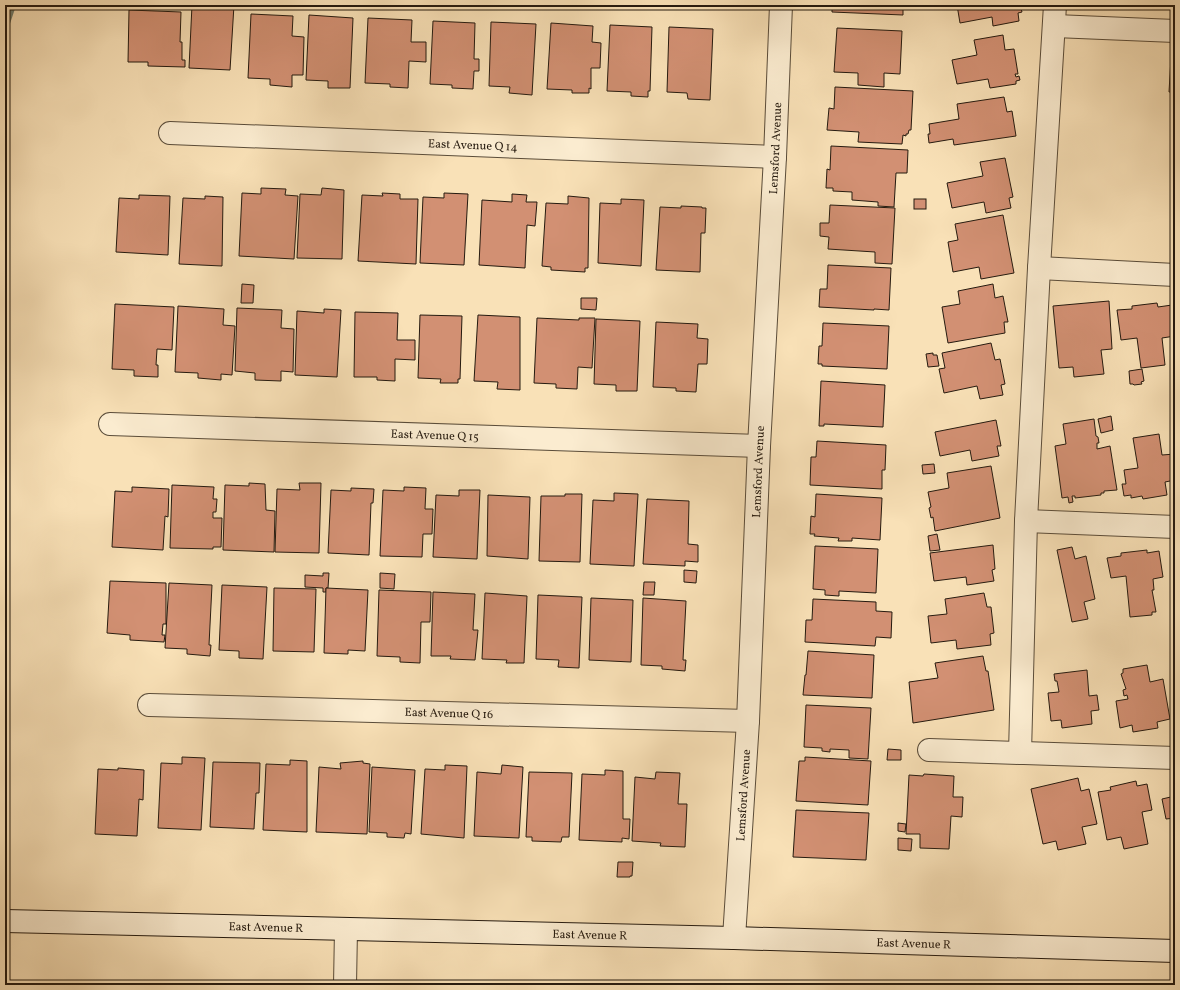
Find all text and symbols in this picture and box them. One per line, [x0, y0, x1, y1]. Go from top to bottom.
street label: Lemsford Avenue [766, 101, 786, 195]
street label: East Avenue Q 14 [428, 136, 518, 156]
street label: Lemsford Avenue [749, 425, 769, 518]
street label: East Avenue Q 15 [390, 427, 479, 446]
street label: East Avenue Q 16 [404, 705, 493, 723]
street label: Lemsford Avenue [733, 749, 755, 842]
street label: East Avenue R [228, 919, 304, 937]
street label: East Avenue R [552, 927, 627, 945]
street label: East Avenue R [876, 935, 951, 953]

